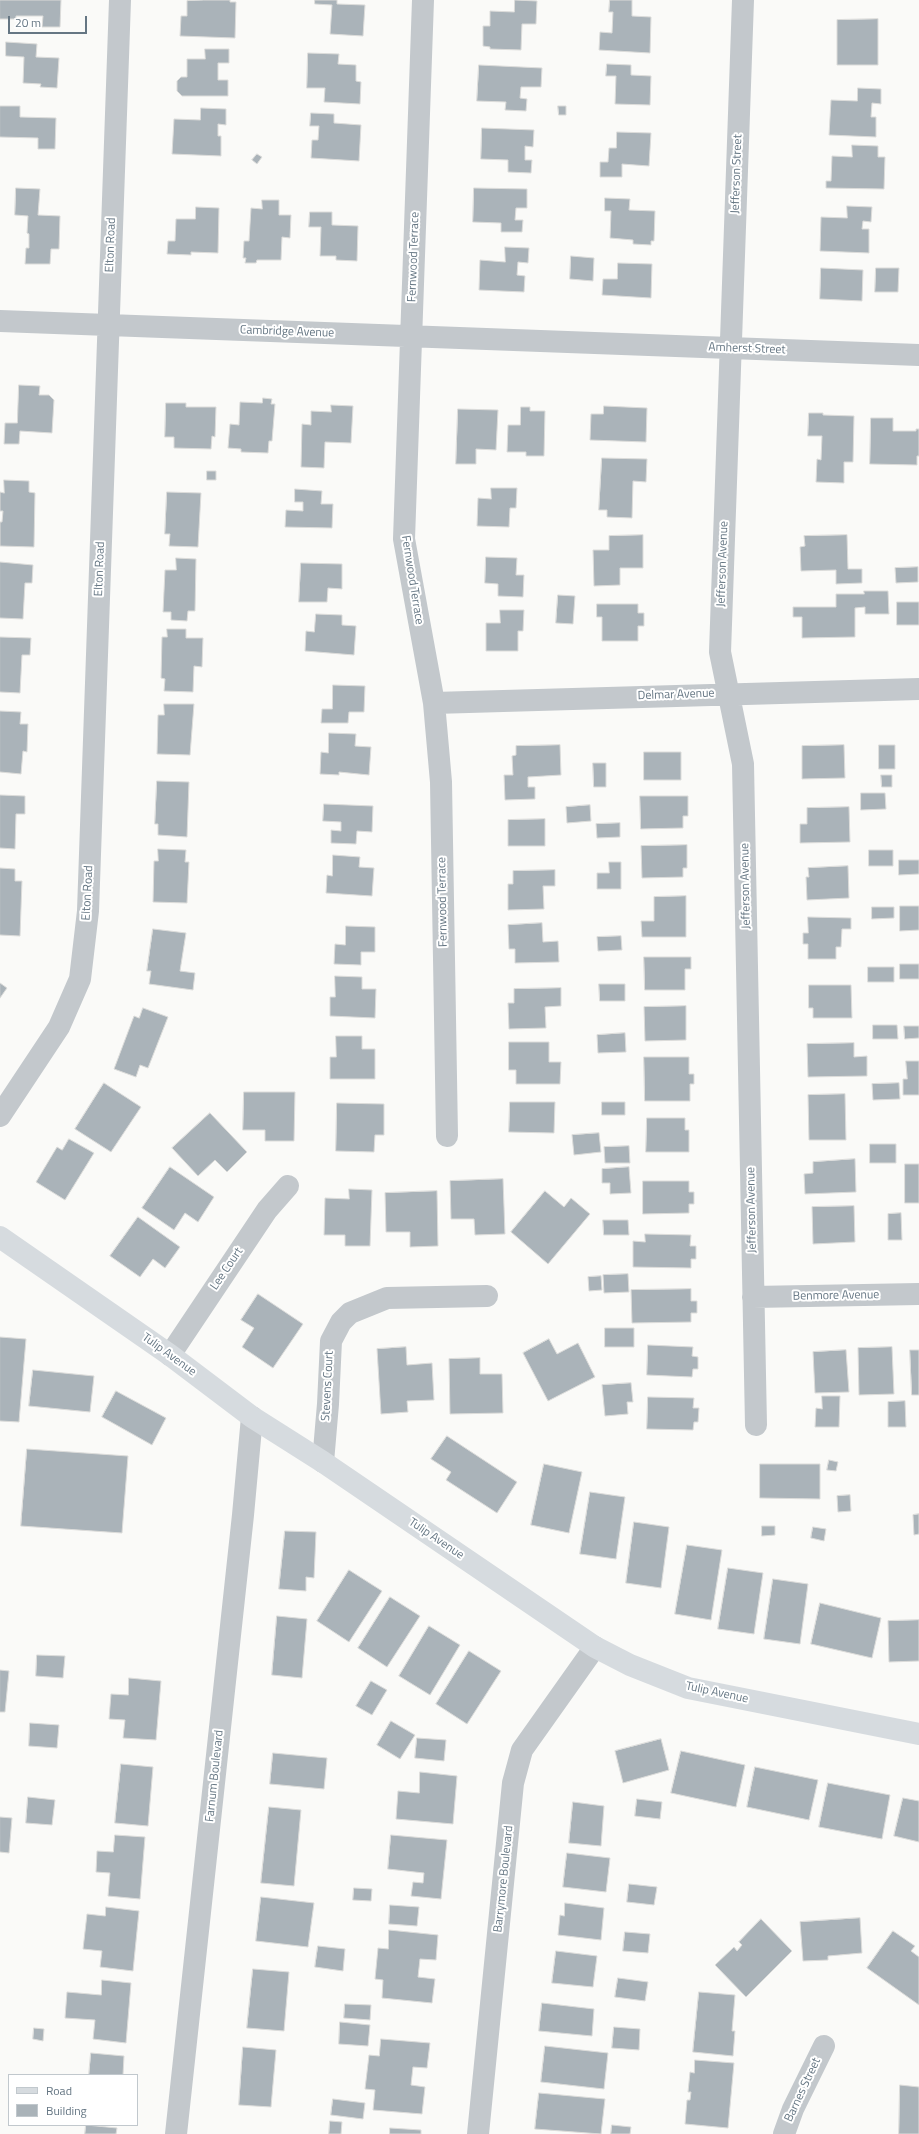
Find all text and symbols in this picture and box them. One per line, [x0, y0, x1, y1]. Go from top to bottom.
scale bar [10, 8, 89, 34]
text: 20 m [15, 13, 41, 32]
street label: Jefferson Street [728, 134, 746, 214]
street label: Fernwood Terrace [405, 212, 423, 302]
street label: Elton Road [103, 217, 119, 273]
street label: Cambridge Avenue [240, 323, 334, 341]
street label: Amherst Street [708, 340, 786, 358]
street label: Jefferson Avenue [714, 521, 732, 607]
street label: Fernwood Terrace [398, 534, 426, 626]
street label: Elton Road [92, 541, 108, 597]
street label: Delmar Avenue [637, 686, 715, 704]
street label: Jefferson Avenue [738, 843, 754, 929]
street label: Fernwood Terrace [435, 857, 451, 947]
street label: Elton Road [79, 865, 97, 921]
street label: Jefferson Avenue [744, 1167, 760, 1253]
street label: Lee Court [208, 1245, 246, 1293]
street label: Benmore Avenue [793, 1288, 879, 1304]
street label: Tulip Avenue [139, 1331, 199, 1379]
street label: Stevens Court [319, 1350, 337, 1422]
street label: Tulip Avenue [406, 1515, 466, 1563]
street label: Tulip Avenue [684, 1679, 750, 1707]
street label: Farnum Boulevard [203, 1729, 227, 1823]
street label: Barrymore Boulevard [491, 1825, 517, 1933]
street label: Barnes Street [782, 2056, 824, 2124]
legend [8, 2074, 138, 2126]
text: Road [46, 2081, 72, 2100]
text: Building [46, 2101, 87, 2120]

